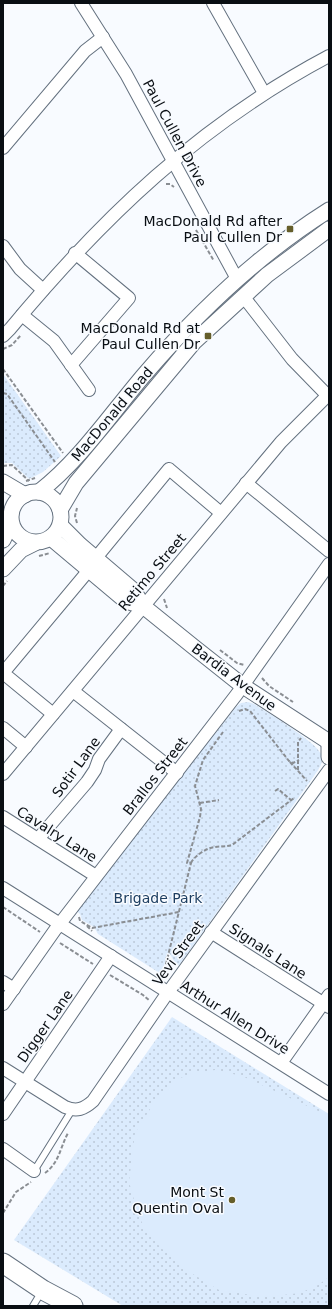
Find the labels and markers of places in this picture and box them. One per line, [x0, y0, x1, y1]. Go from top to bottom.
place label: MacDonald Rd after Paul Cullen Dr [143, 213, 282, 245]
marker: MacDonald Rd after Paul Cullen Dr [285, 224, 295, 234]
place label: MacDonald Rd at Paul Cullen Dr [80, 320, 201, 352]
marker: MacDonald Rd at Paul Cullen Dr [203, 331, 213, 341]
place label: Mont St Quentin Oval [132, 1184, 225, 1216]
marker: Mont St Quentin Oval [227, 1195, 237, 1205]

